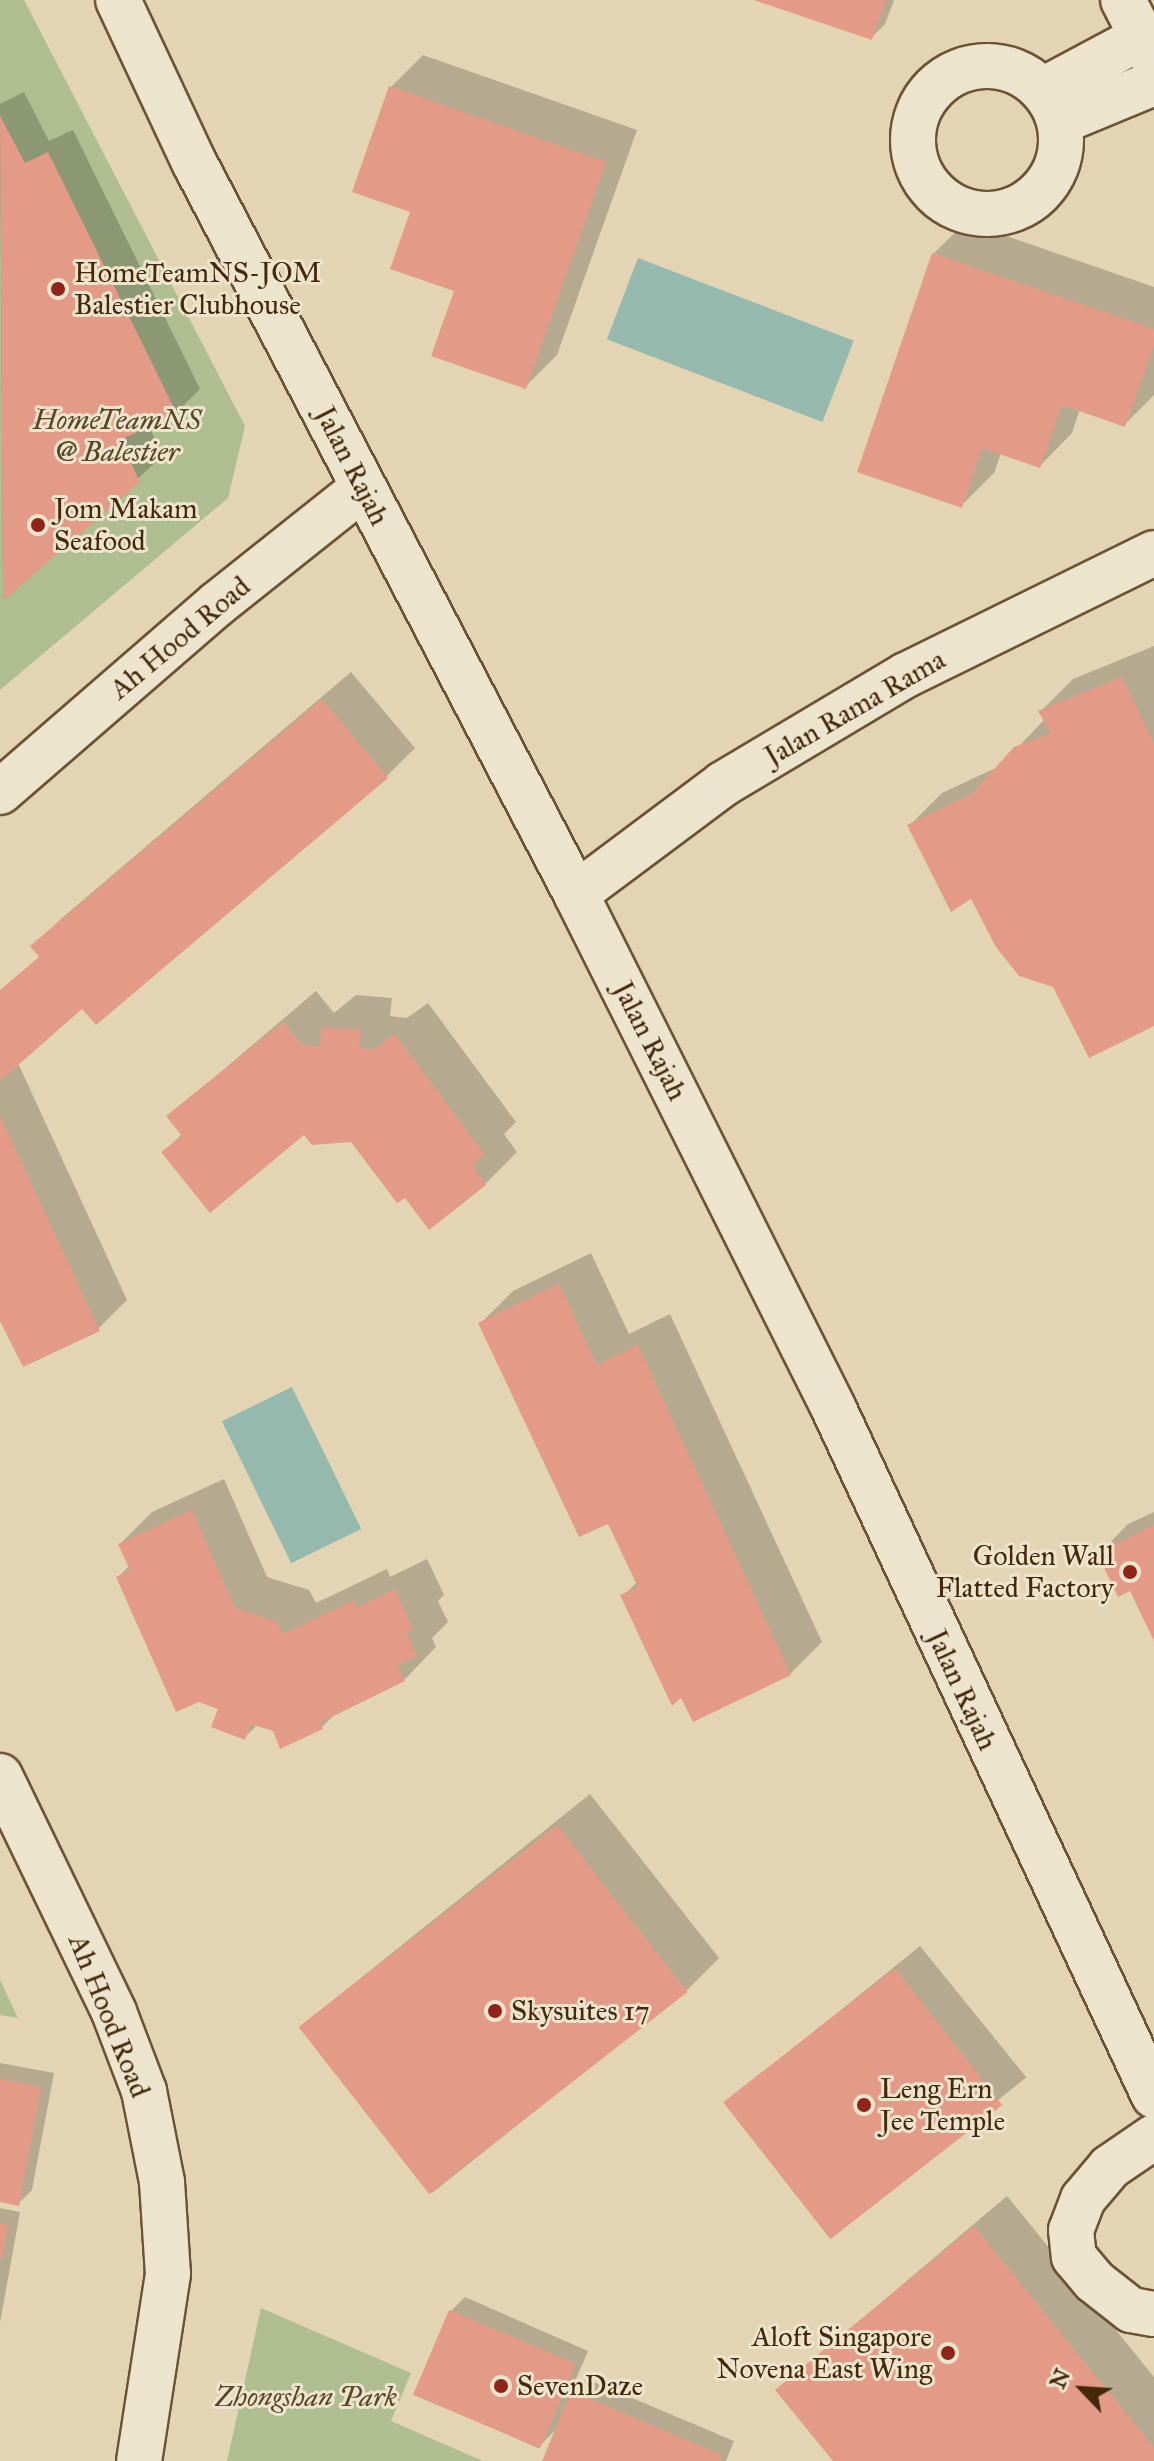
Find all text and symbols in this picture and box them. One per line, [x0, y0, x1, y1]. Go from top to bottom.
place label: HomeTeamNS-JOM Balestier Clubhouse [74, 256, 321, 322]
marker: HomeTeamNS-JOM Balestier Clubhouse [49, 280, 67, 298]
street label: Jalan Rajah [308, 401, 396, 531]
park label: HomeTeamNS @ Balestier [32, 403, 202, 469]
place label: Jom Makam Seafood [54, 492, 198, 558]
marker: Jom Makam Seafood [29, 516, 47, 534]
street label: Ah Hood Road [103, 570, 257, 706]
street label: Jalan Rama Rama [759, 643, 951, 773]
street label: Jalan Rajah [606, 976, 694, 1106]
place label: Golden Wall Flatted Factory [936, 1539, 1114, 1605]
marker: Golden Wall Flatted Factory [1121, 1563, 1139, 1581]
street label: Jalan Rajah [920, 1625, 1004, 1755]
street label: Ah Hood Road [61, 1930, 157, 2102]
place label: Skysuites 17 [511, 1994, 650, 2028]
marker: Skysuites 17 [486, 2002, 504, 2020]
place label: Leng Ern Jee Temple [880, 2072, 1005, 2138]
marker: Leng Ern Jee Temple [855, 2096, 873, 2114]
place label: Aloft Singapore Novena East Wing [716, 2320, 932, 2386]
marker: Aloft Singapore Novena East Wing [939, 2344, 957, 2362]
north arrow [1042, 2349, 1122, 2429]
text: N [1044, 2364, 1076, 2393]
place label: SevenDaze [517, 2369, 643, 2403]
marker: SevenDaze [492, 2377, 510, 2395]
park label: Zhongshan Park [215, 2380, 397, 2414]

